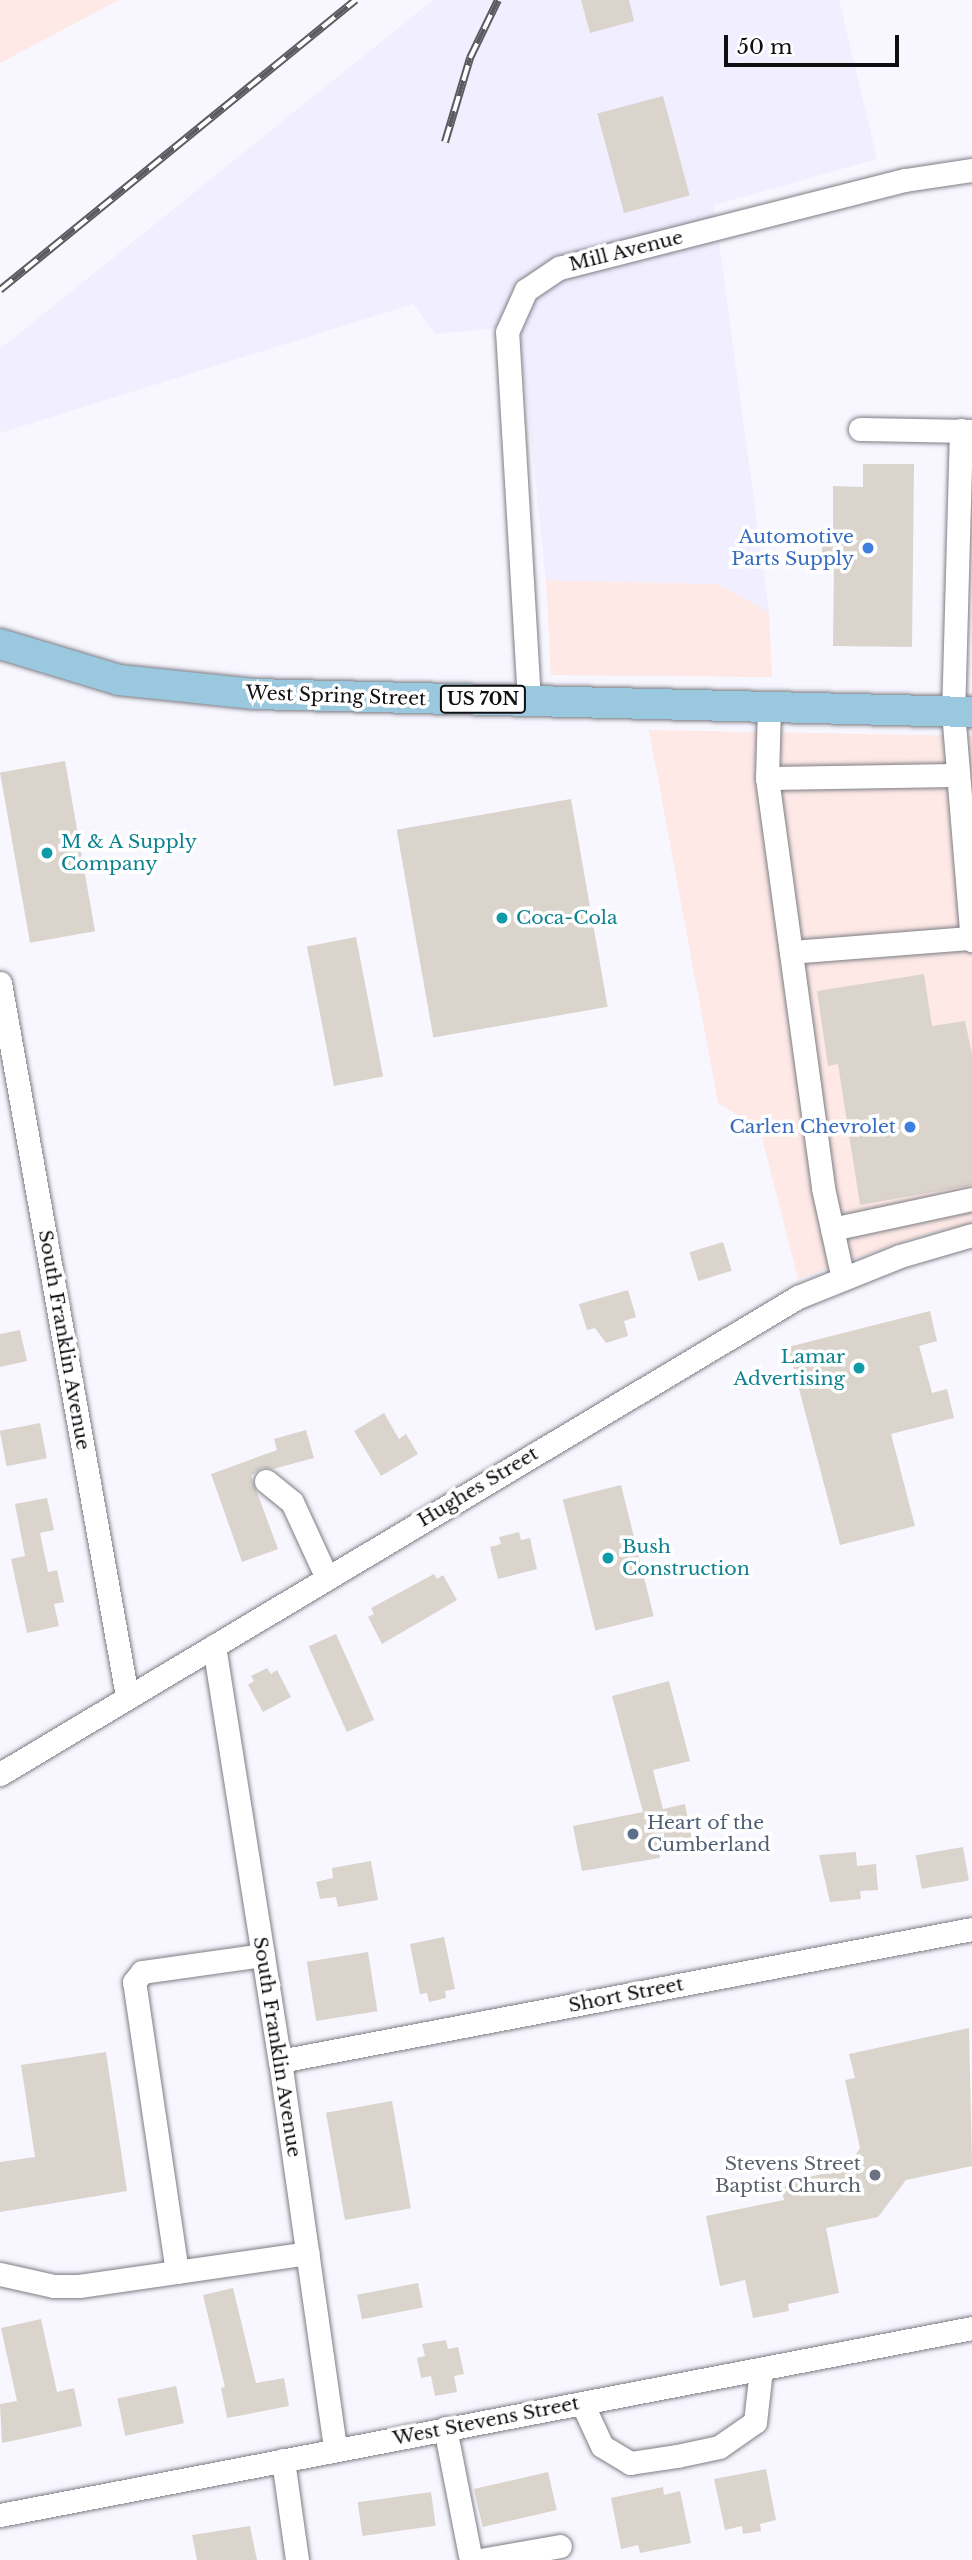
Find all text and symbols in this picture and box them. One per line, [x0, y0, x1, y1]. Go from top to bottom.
scale bar [727, 21, 902, 65]
text: 50 m [737, 34, 792, 60]
street label: Mill Avenue [566, 226, 686, 276]
place label: Automotive Parts Supply [731, 526, 854, 570]
marker: Automotive Parts Supply [860, 540, 876, 556]
street label: West Spring Street [245, 681, 427, 711]
road number: US 70N [439, 684, 527, 714]
place label: M & A Supply Company [61, 831, 198, 875]
marker: M & A Supply Company [39, 845, 55, 861]
place label: Coca-Cola [516, 907, 618, 929]
marker: Coca-Cola [494, 910, 510, 926]
place label: Carlen Chevrolet [730, 1116, 896, 1138]
marker: Carlen Chevrolet [902, 1119, 918, 1135]
street label: South Franklin Avenue [33, 1228, 95, 1452]
place label: Lamar Advertising [734, 1346, 845, 1390]
marker: Lamar Advertising [851, 1360, 867, 1376]
street label: Hughes Street [414, 1442, 542, 1532]
place label: Bush Construction [622, 1536, 750, 1580]
marker: Bush Construction [600, 1550, 616, 1566]
place label: Heart of the Cumberland [647, 1812, 770, 1856]
marker: Heart of the Cumberland [625, 1826, 641, 1842]
street label: South Franklin Avenue [248, 1935, 306, 2159]
street label: Short Street [567, 1973, 685, 2017]
place label: Stevens Street Baptist Church [715, 2153, 861, 2197]
marker: Stevens Street Baptist Church [867, 2167, 883, 2183]
street label: West Stevens Street [391, 2392, 581, 2450]

